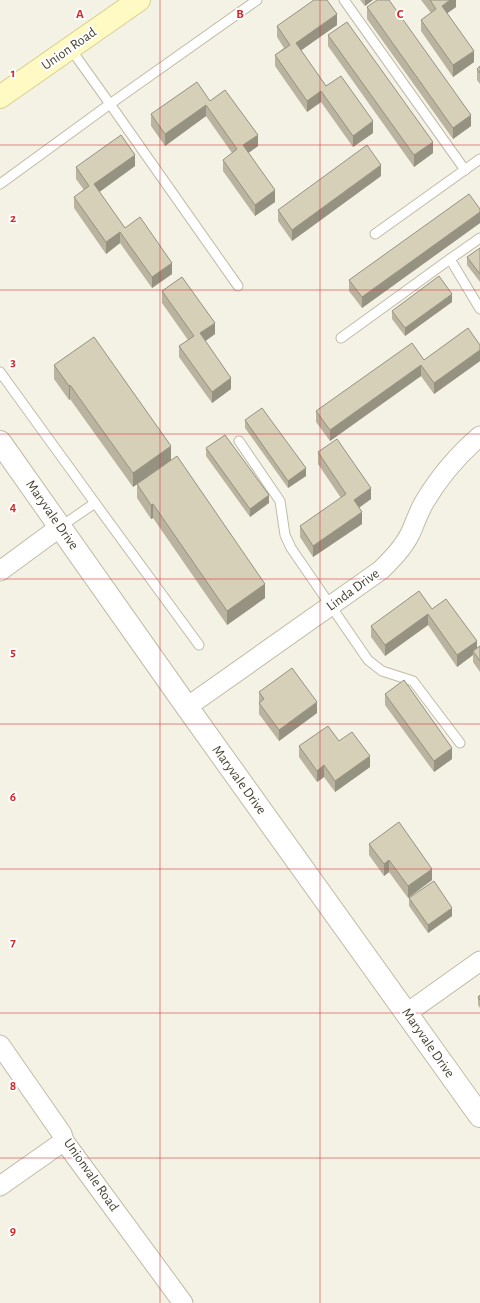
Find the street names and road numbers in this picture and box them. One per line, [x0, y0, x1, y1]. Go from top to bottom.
street label: Union Road [39, 25, 99, 73]
street label: Maryvale Drive [23, 478, 81, 552]
street label: Linda Drive [324, 566, 382, 614]
street label: Maryvale Drive [209, 743, 269, 817]
street label: Maryvale Drive [399, 1006, 457, 1080]
street label: Unionvale Road [61, 1136, 121, 1214]

